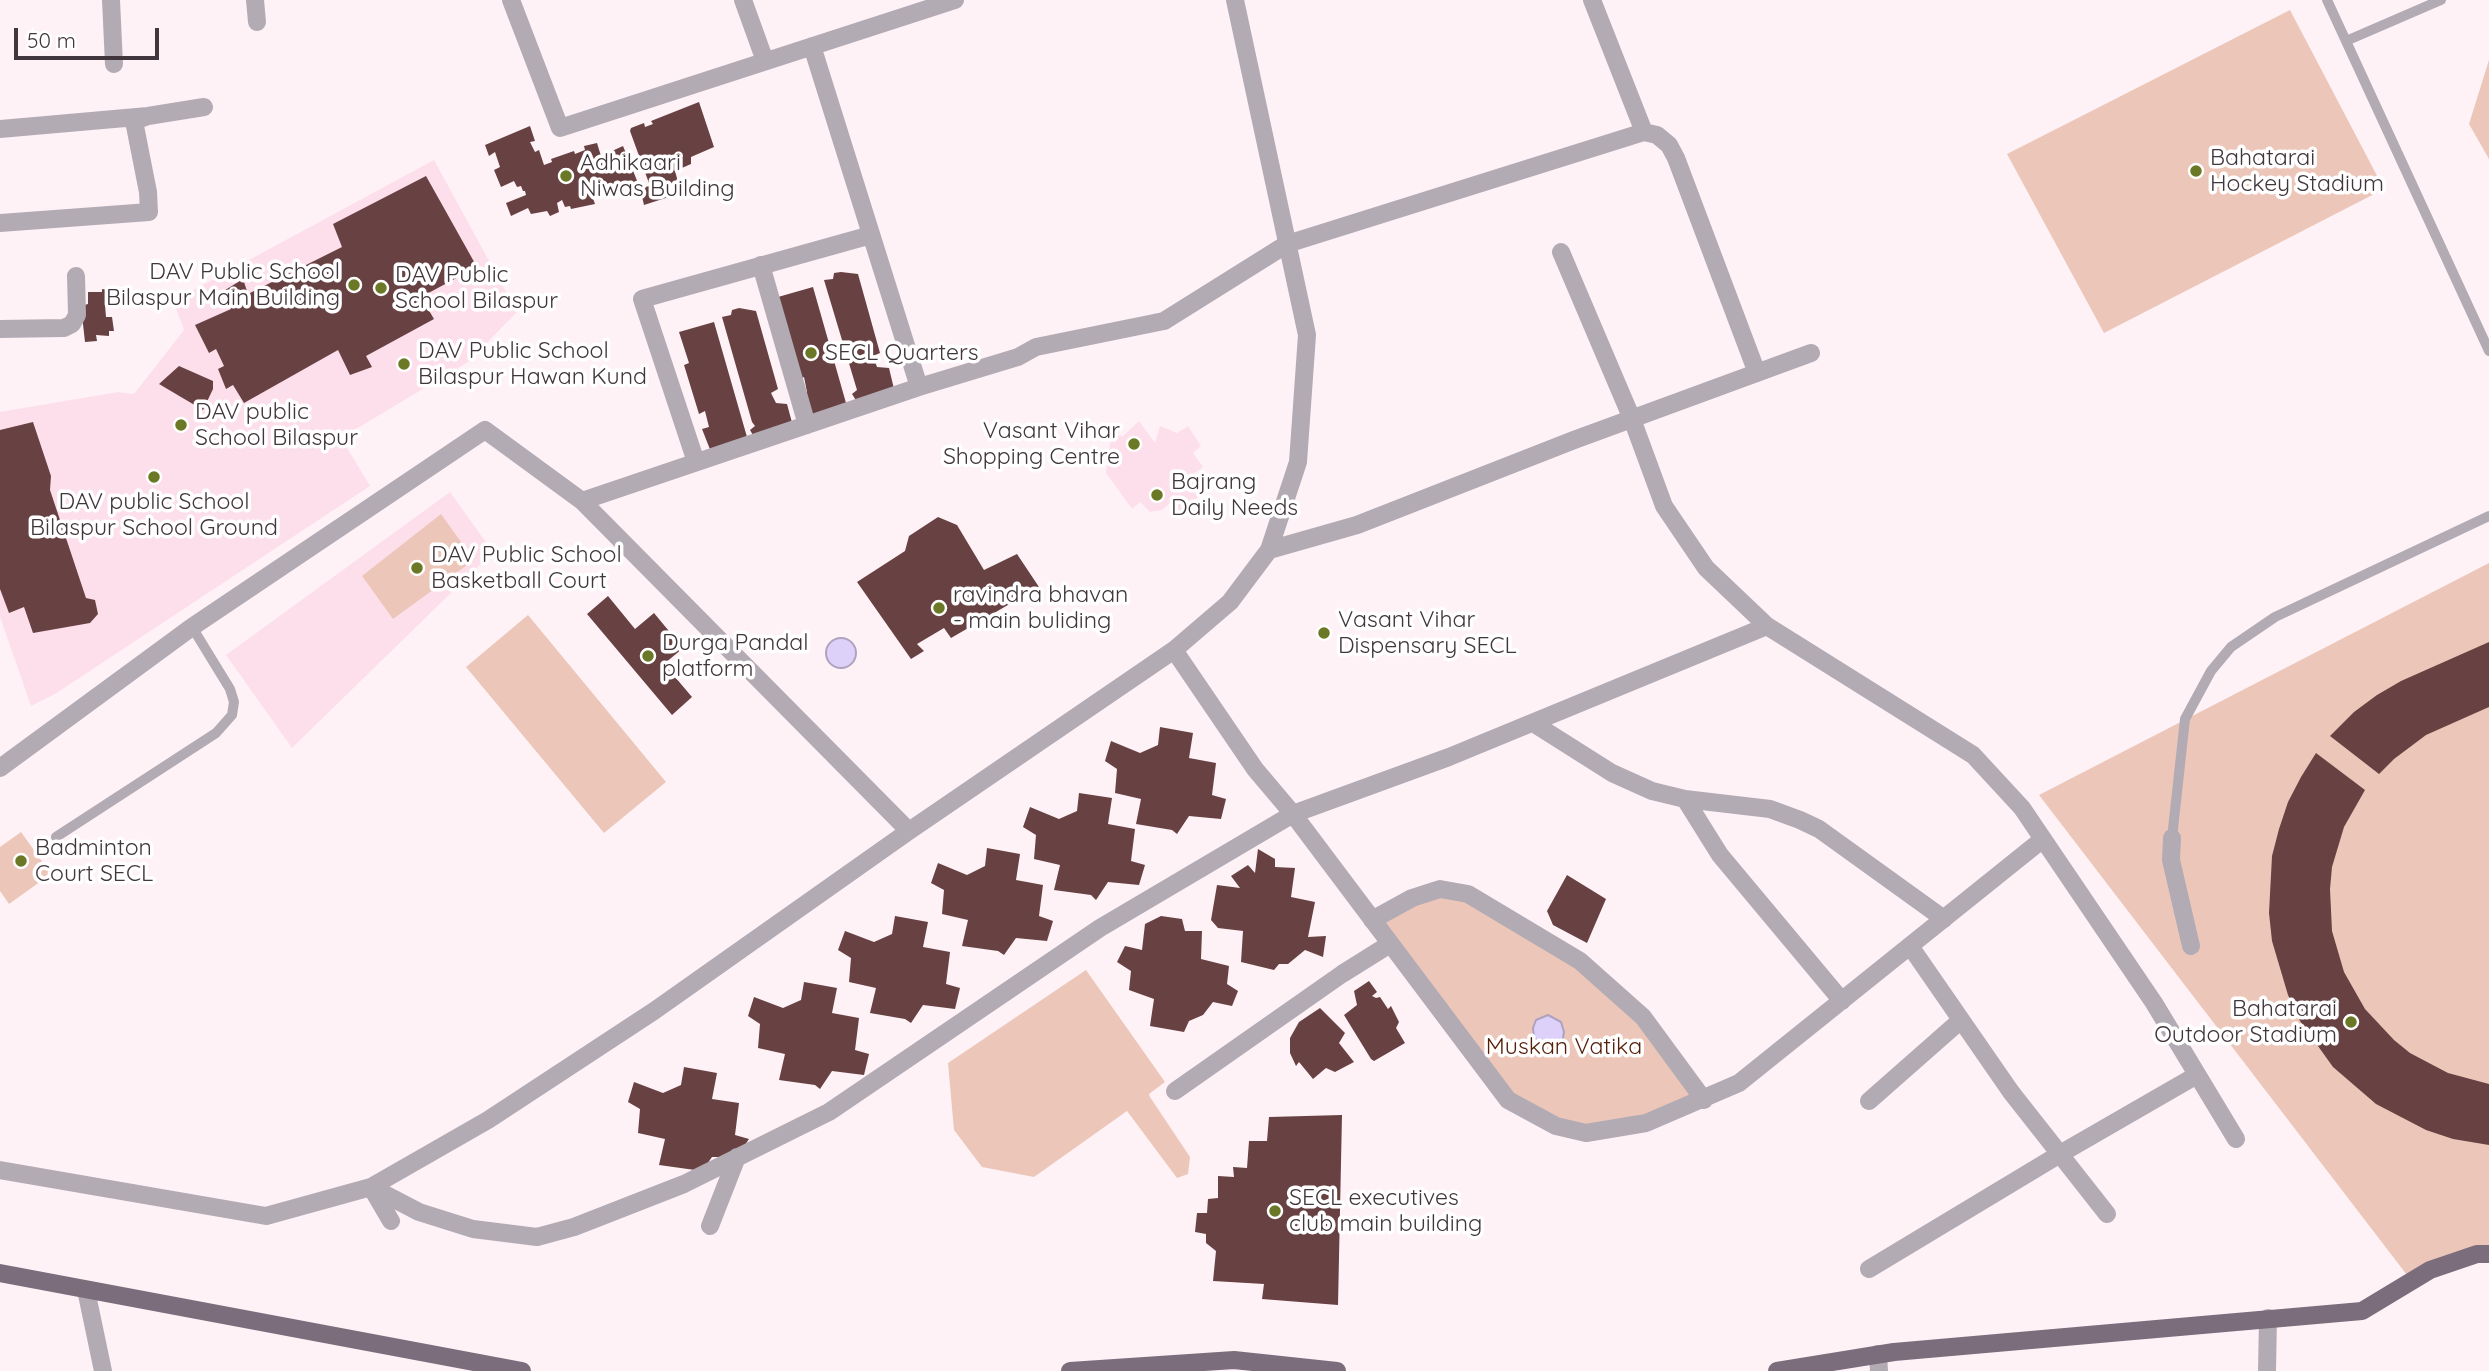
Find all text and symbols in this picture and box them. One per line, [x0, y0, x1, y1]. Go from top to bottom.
scale bar [18, 14, 163, 58]
text: 50 m [27, 27, 76, 53]
place label: Bahatarai Hockey Stadium [2210, 144, 2384, 198]
place label: Adhikaari Niwas Building [580, 149, 735, 203]
marker: Bahatarai Hockey Stadium [2188, 163, 2204, 179]
marker: Adhikaari Niwas Building [558, 168, 574, 184]
place label: DAV Public School Bilaspur Main Building [106, 258, 340, 312]
place label: DAV Public School Bilaspur [395, 261, 558, 315]
marker: DAV Public School Bilaspur Main Building [346, 277, 362, 293]
marker: DAV Public School Bilaspur [373, 280, 389, 296]
place label: DAV Public School Bilaspur Hawan Kund [418, 337, 647, 391]
place label: SECL Quarters [825, 339, 979, 367]
marker: SECL Quarters [803, 345, 819, 361]
marker: DAV Public School Bilaspur Hawan Kund [396, 356, 412, 372]
place label: DAV public School Bilaspur [195, 398, 358, 452]
marker: DAV public School Bilaspur [173, 417, 189, 433]
place label: Vasant Vihar Shopping Centre [943, 417, 1120, 471]
marker: Vasant Vihar Shopping Centre [1126, 436, 1142, 452]
place label: Bajrang Daily Needs [1171, 468, 1298, 522]
marker: DAV public School Bilaspur School Ground [146, 469, 162, 485]
marker: Bajrang Daily Needs [1149, 487, 1165, 503]
place label: DAV public School Bilaspur School Ground [30, 488, 278, 542]
place label: DAV Public School Basketball Court [431, 541, 622, 595]
marker: DAV Public School Basketball Court [409, 560, 425, 576]
place label: ravindra bhavan - main buliding [953, 581, 1128, 635]
marker: ravindra bhavan - main buliding [931, 600, 947, 616]
place label: Vasant Vihar Dispensary SECL [1338, 606, 1517, 660]
marker: Vasant Vihar Dispensary SECL [1316, 625, 1332, 641]
place label: Durga Pandal platform [662, 629, 809, 683]
marker: Durga Pandal platform [640, 648, 656, 664]
place label: Badminton Court SECL [35, 834, 153, 888]
marker: Badminton Court SECL [13, 853, 29, 869]
place label: Bahatarai Outdoor Stadium [2154, 995, 2337, 1049]
marker: Bahatarai Outdoor Stadium [2343, 1014, 2359, 1030]
park label: Muskan Vatika [1486, 1033, 1642, 1061]
place label: SECL executives club main building [1289, 1184, 1482, 1238]
marker: SECL executives club main building [1267, 1203, 1283, 1219]

